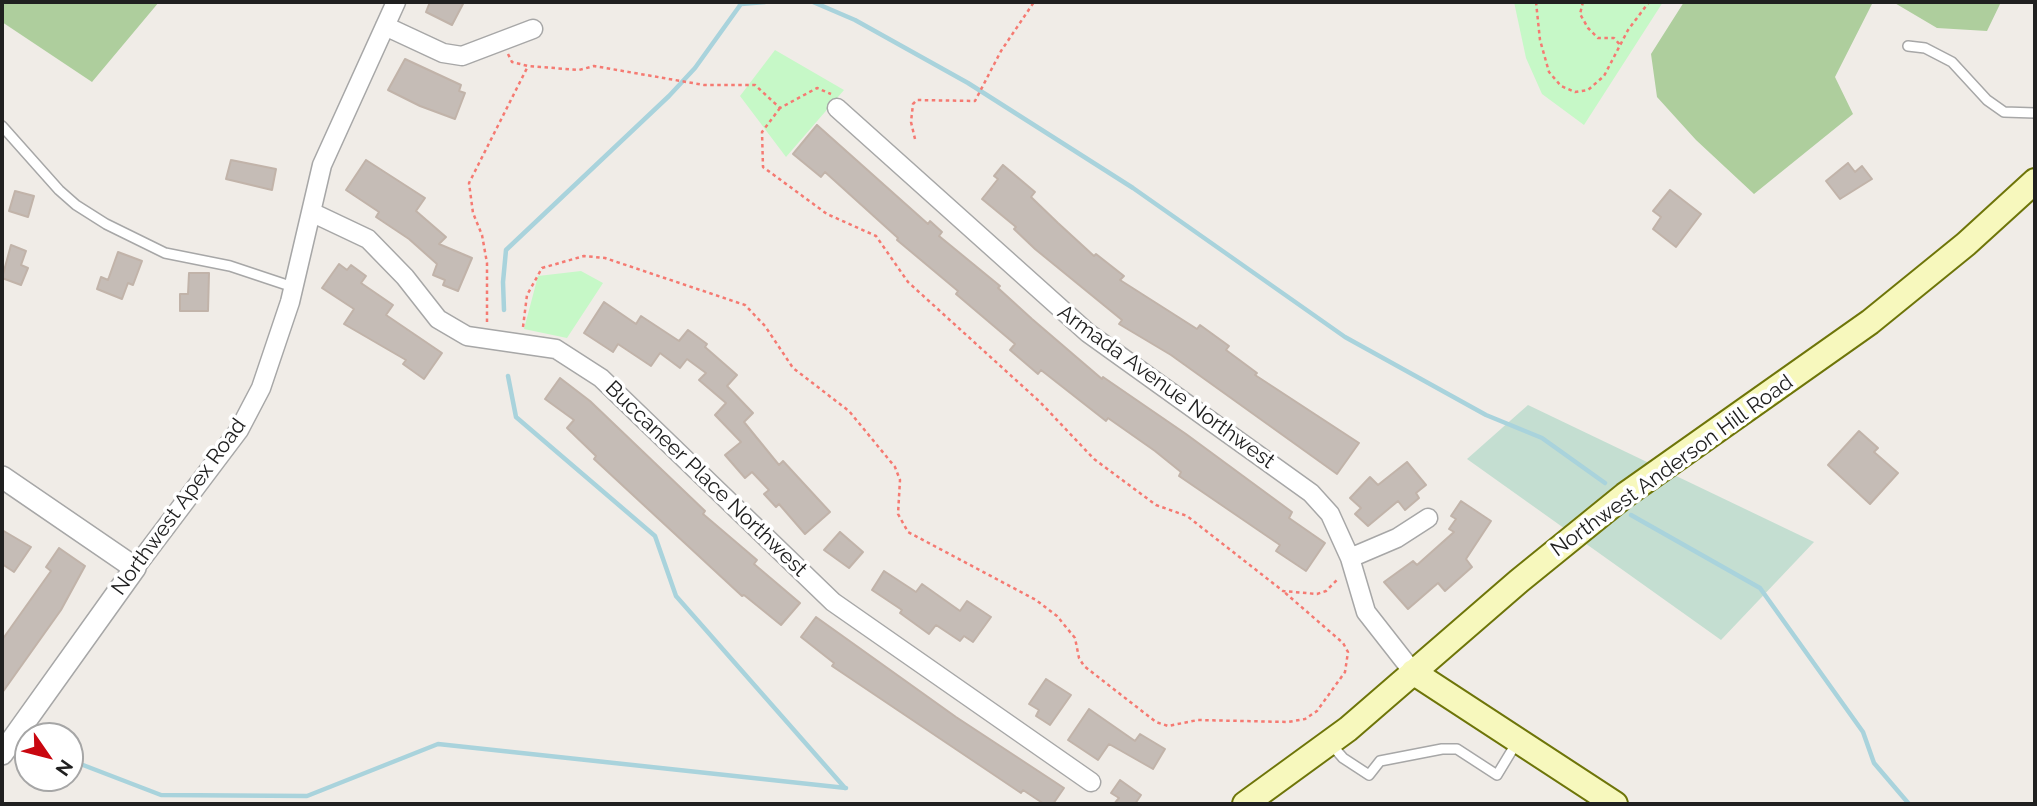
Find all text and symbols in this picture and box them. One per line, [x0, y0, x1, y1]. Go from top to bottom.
street label: Armada Avenue Northwest [1052, 300, 1280, 474]
street label: Northwest Anderson Hill Road [1546, 370, 1798, 562]
street label: Buccaneer Place Northwest [600, 376, 812, 582]
street label: Northwest Apex Road [107, 414, 251, 600]
north arrow [14, 722, 84, 792]
text: N [51, 756, 78, 780]

